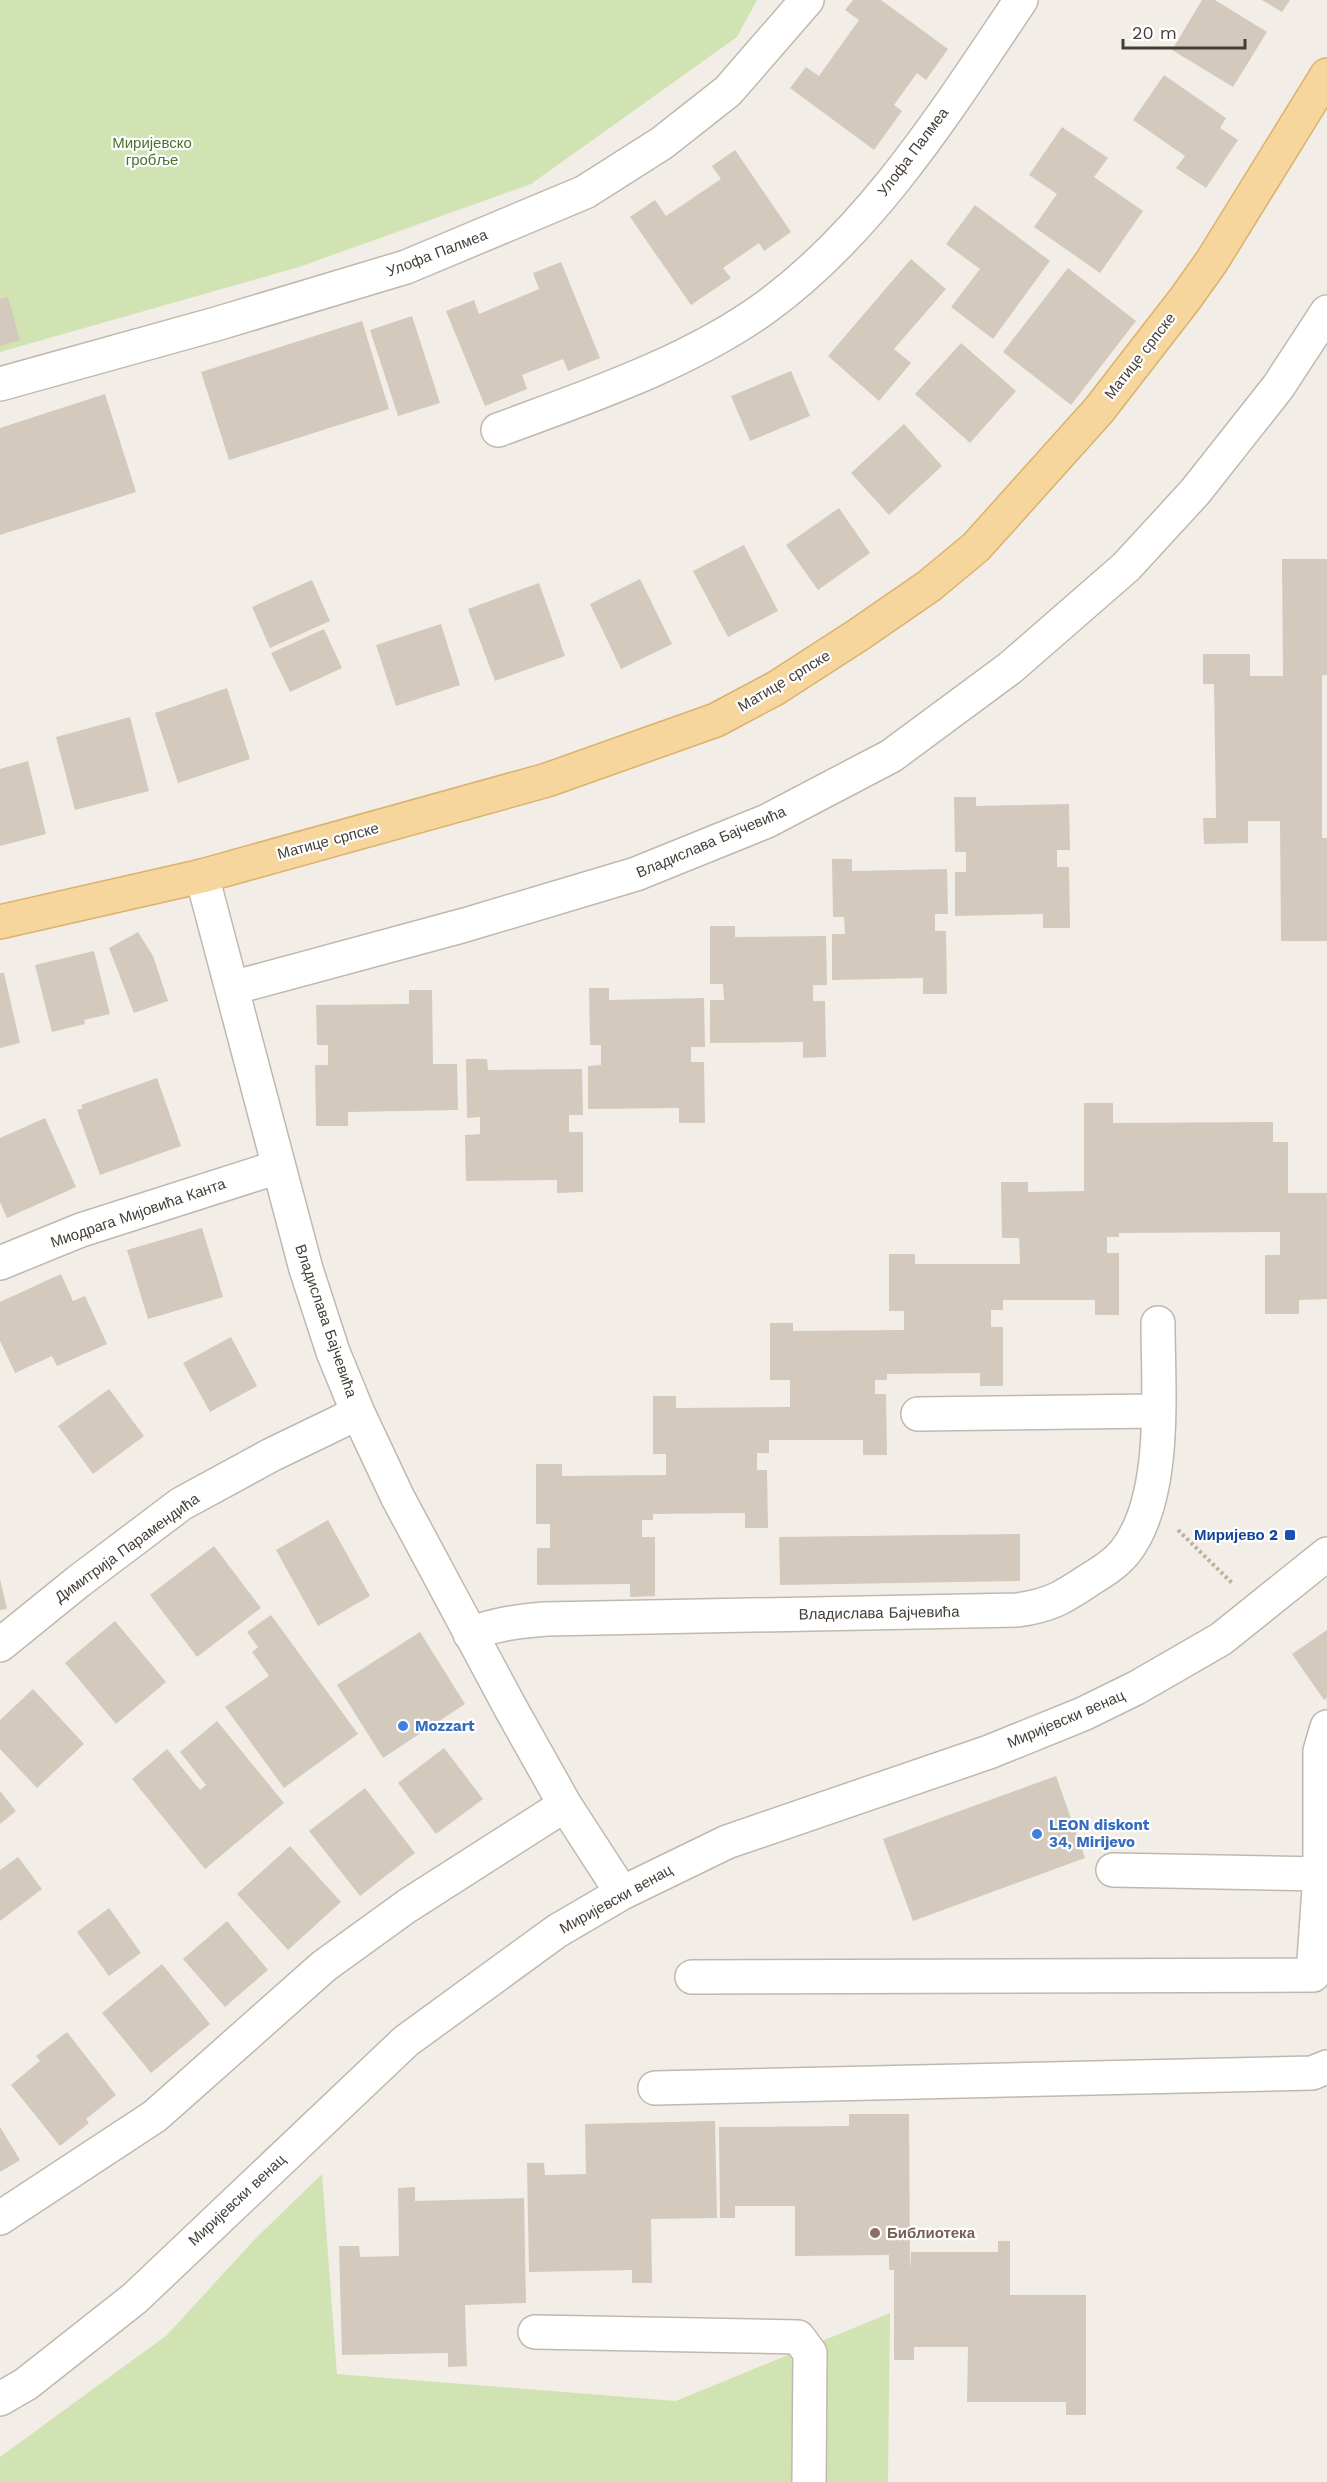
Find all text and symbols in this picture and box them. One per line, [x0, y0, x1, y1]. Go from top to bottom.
scale bar [1123, 12, 1244, 50]
text: 20 m [1132, 22, 1177, 43]
street label: Улофа Палмеа [874, 104, 953, 200]
park label: Миријевско гробље [112, 134, 192, 169]
street label: Улофа Палмеа [384, 225, 491, 280]
street label: Матице српске [1101, 309, 1179, 403]
street label: Матице српске [735, 646, 833, 716]
street label: Владислава Бајчевића [633, 802, 789, 882]
street label: Матице српске [275, 819, 381, 863]
street label: Миодрага Мијовића Канта [48, 1174, 229, 1251]
street label: Владислава Бајчевића [291, 1242, 361, 1401]
street label: Димитрија Парамендића [51, 1489, 203, 1606]
place label: Миријево 2 [1194, 1526, 1278, 1544]
marker: Миријево 2 [1283, 1528, 1297, 1542]
street label: Владислава Бајчевића [798, 1603, 960, 1623]
street label: Миријевски венац [1004, 1686, 1128, 1752]
place label: Mozzart [415, 1717, 475, 1735]
marker: Mozzart [396, 1719, 410, 1733]
place label: LEON diskont 34, Mirijevo [1049, 1816, 1150, 1851]
marker: LEON diskont 34, Mirijevo [1030, 1827, 1044, 1841]
street label: Миријевски венац [557, 1860, 676, 1937]
street label: Миријевски венац [185, 2150, 290, 2250]
place label: Библиотека [887, 2224, 976, 2242]
marker: Библиотека [868, 2226, 882, 2240]

